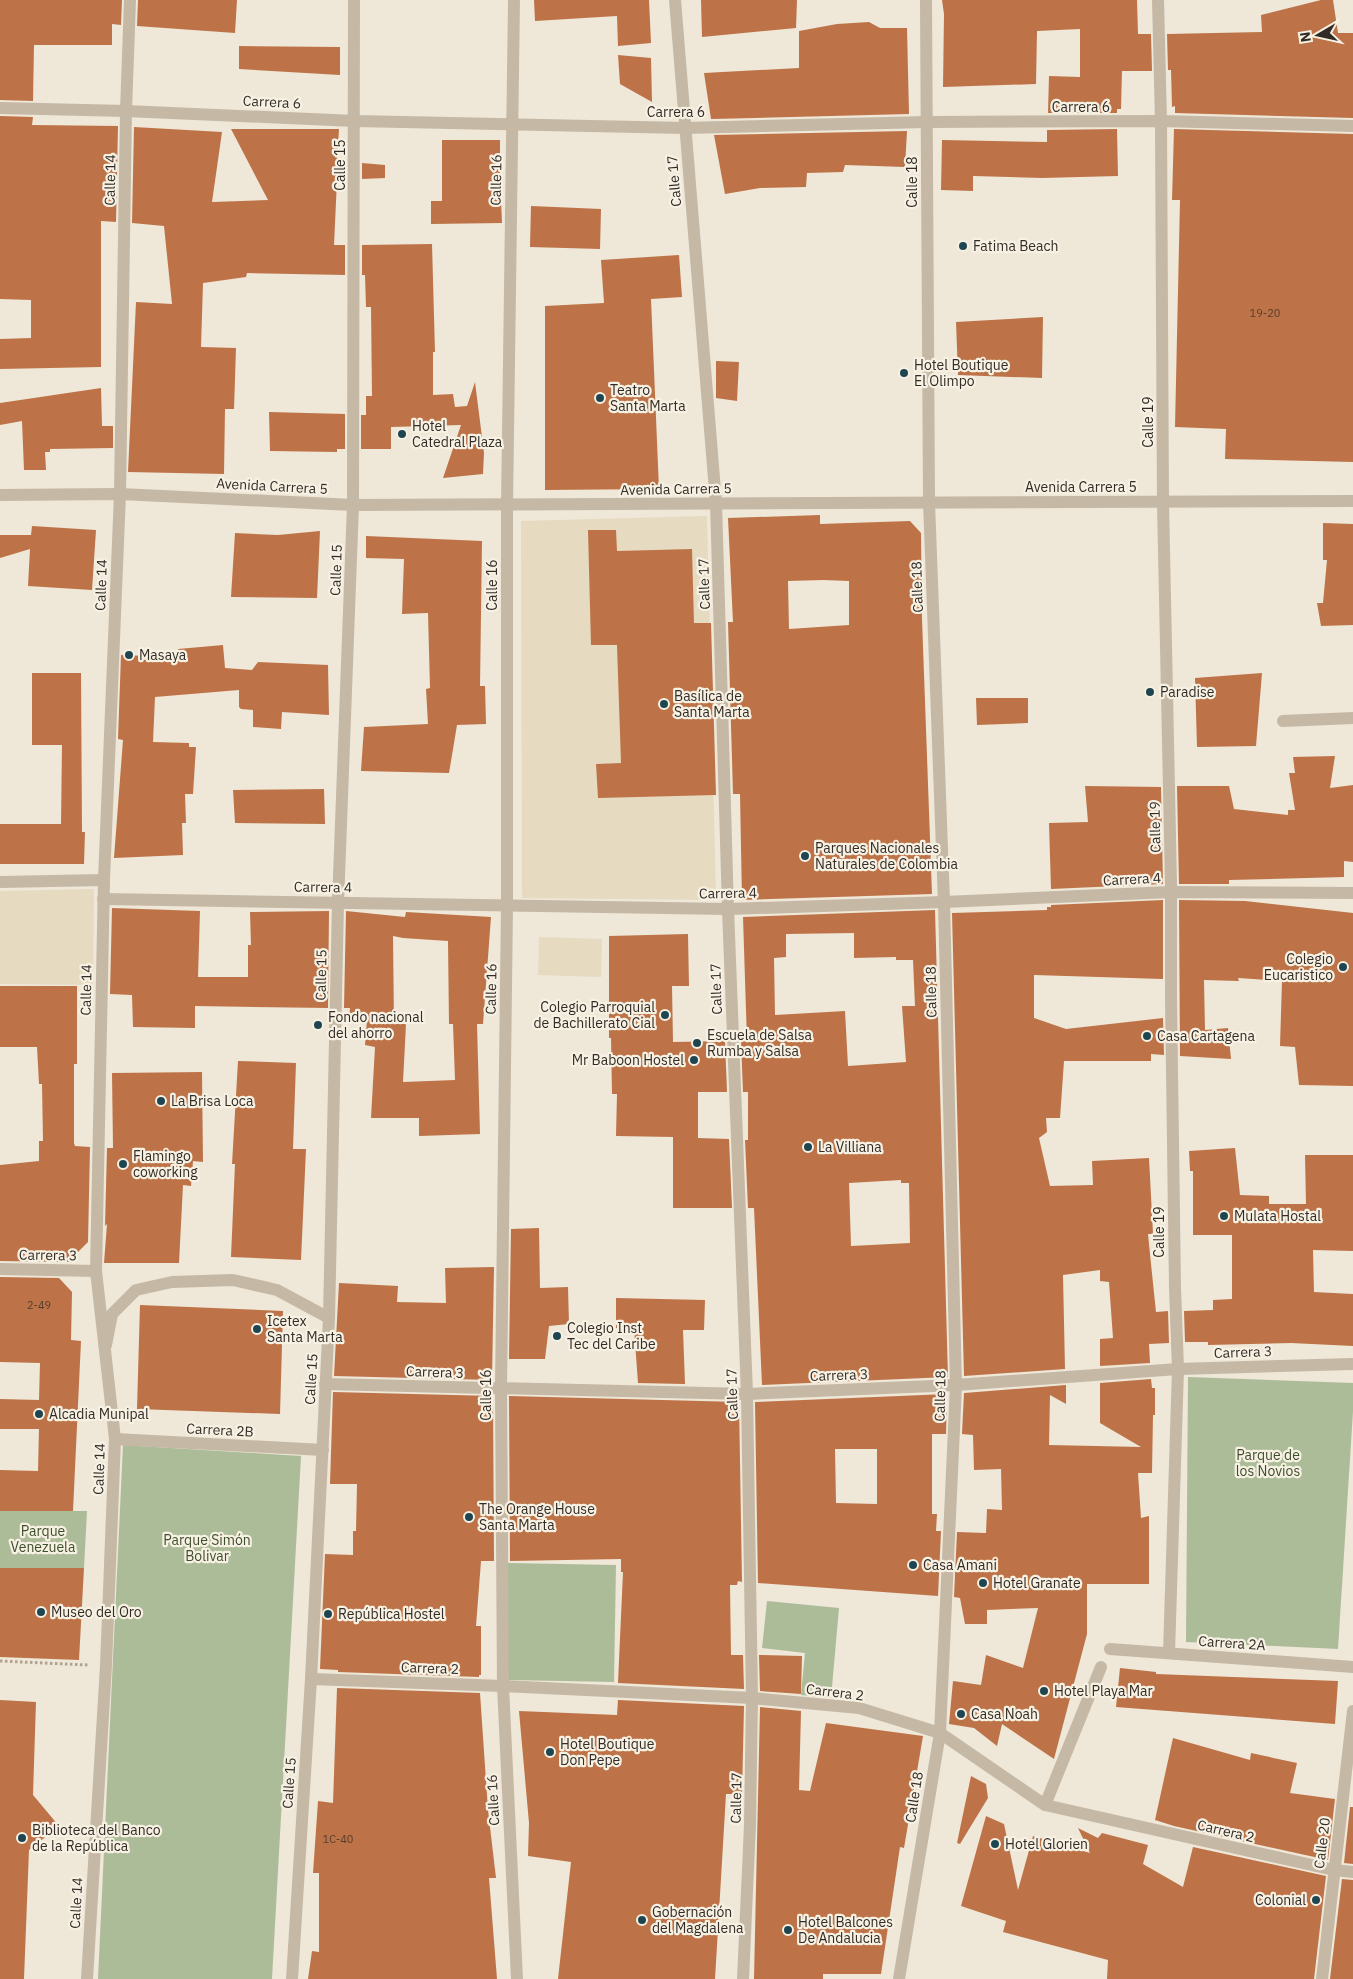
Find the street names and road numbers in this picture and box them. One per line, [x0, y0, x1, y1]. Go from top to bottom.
street label: Carrera 6 [242, 91, 302, 113]
street label: Carrera 6 [1052, 98, 1110, 116]
street label: Carrera 6 [647, 103, 705, 121]
street label: Calle 15 [331, 139, 349, 191]
street label: Calle 14 [101, 154, 119, 206]
street label: Calle 16 [487, 154, 505, 206]
street label: Calle 17 [663, 155, 685, 207]
street label: Calle 18 [903, 156, 921, 208]
street label: Calle 19 [1139, 396, 1157, 448]
street label: Avenida Carrera 5 [216, 474, 328, 498]
street label: Avenida Carrera 5 [1025, 478, 1137, 496]
street label: Avenida Carrera 5 [620, 479, 732, 499]
street label: Calle 15 [326, 544, 346, 596]
street label: Calle 17 [694, 558, 714, 610]
street label: Calle 14 [91, 559, 111, 611]
street label: Calle 16 [483, 559, 501, 611]
street label: Calle 18 [907, 561, 927, 613]
street label: Calle 19 [1146, 801, 1164, 853]
street label: Carrera 4 [1102, 868, 1162, 890]
street label: Carrera 4 [294, 877, 352, 897]
street label: Carrera 4 [699, 883, 757, 903]
street label: Calle 15 [312, 949, 330, 1001]
street label: Calle 16 [482, 963, 500, 1015]
street label: Calle 17 [706, 963, 726, 1015]
street label: Calle 14 [77, 964, 95, 1016]
street label: Calle 18 [922, 966, 940, 1018]
street label: Calle 19 [1150, 1206, 1168, 1258]
street label: Carrera 3 [19, 1245, 77, 1265]
street label: Carrera 3 [1214, 1342, 1272, 1362]
street label: Calle 15 [301, 1353, 321, 1405]
street label: Carrera 3 [406, 1362, 464, 1382]
street label: Carrera 3 [810, 1365, 868, 1385]
street label: Calle 17 [722, 1368, 742, 1420]
street label: Calle 16 [477, 1369, 495, 1421]
street label: Calle 18 [931, 1370, 949, 1422]
street label: Carrera 2B [186, 1419, 254, 1441]
street label: Calle 14 [89, 1443, 109, 1495]
street label: Carrera 2A [1198, 1632, 1266, 1654]
street label: Carrera 2 [401, 1658, 459, 1678]
street label: Carrera 2 [805, 1680, 865, 1704]
street label: Calle 15 [278, 1757, 300, 1809]
street label: Calle 18 [901, 1770, 927, 1824]
street label: Calle 17 [727, 1772, 745, 1824]
street label: Calle 16 [483, 1774, 503, 1826]
street label: Carrera 2 [1196, 1816, 1256, 1846]
street label: Calle 20 [1310, 1816, 1334, 1870]
street label: Calle 14 [66, 1877, 86, 1929]

